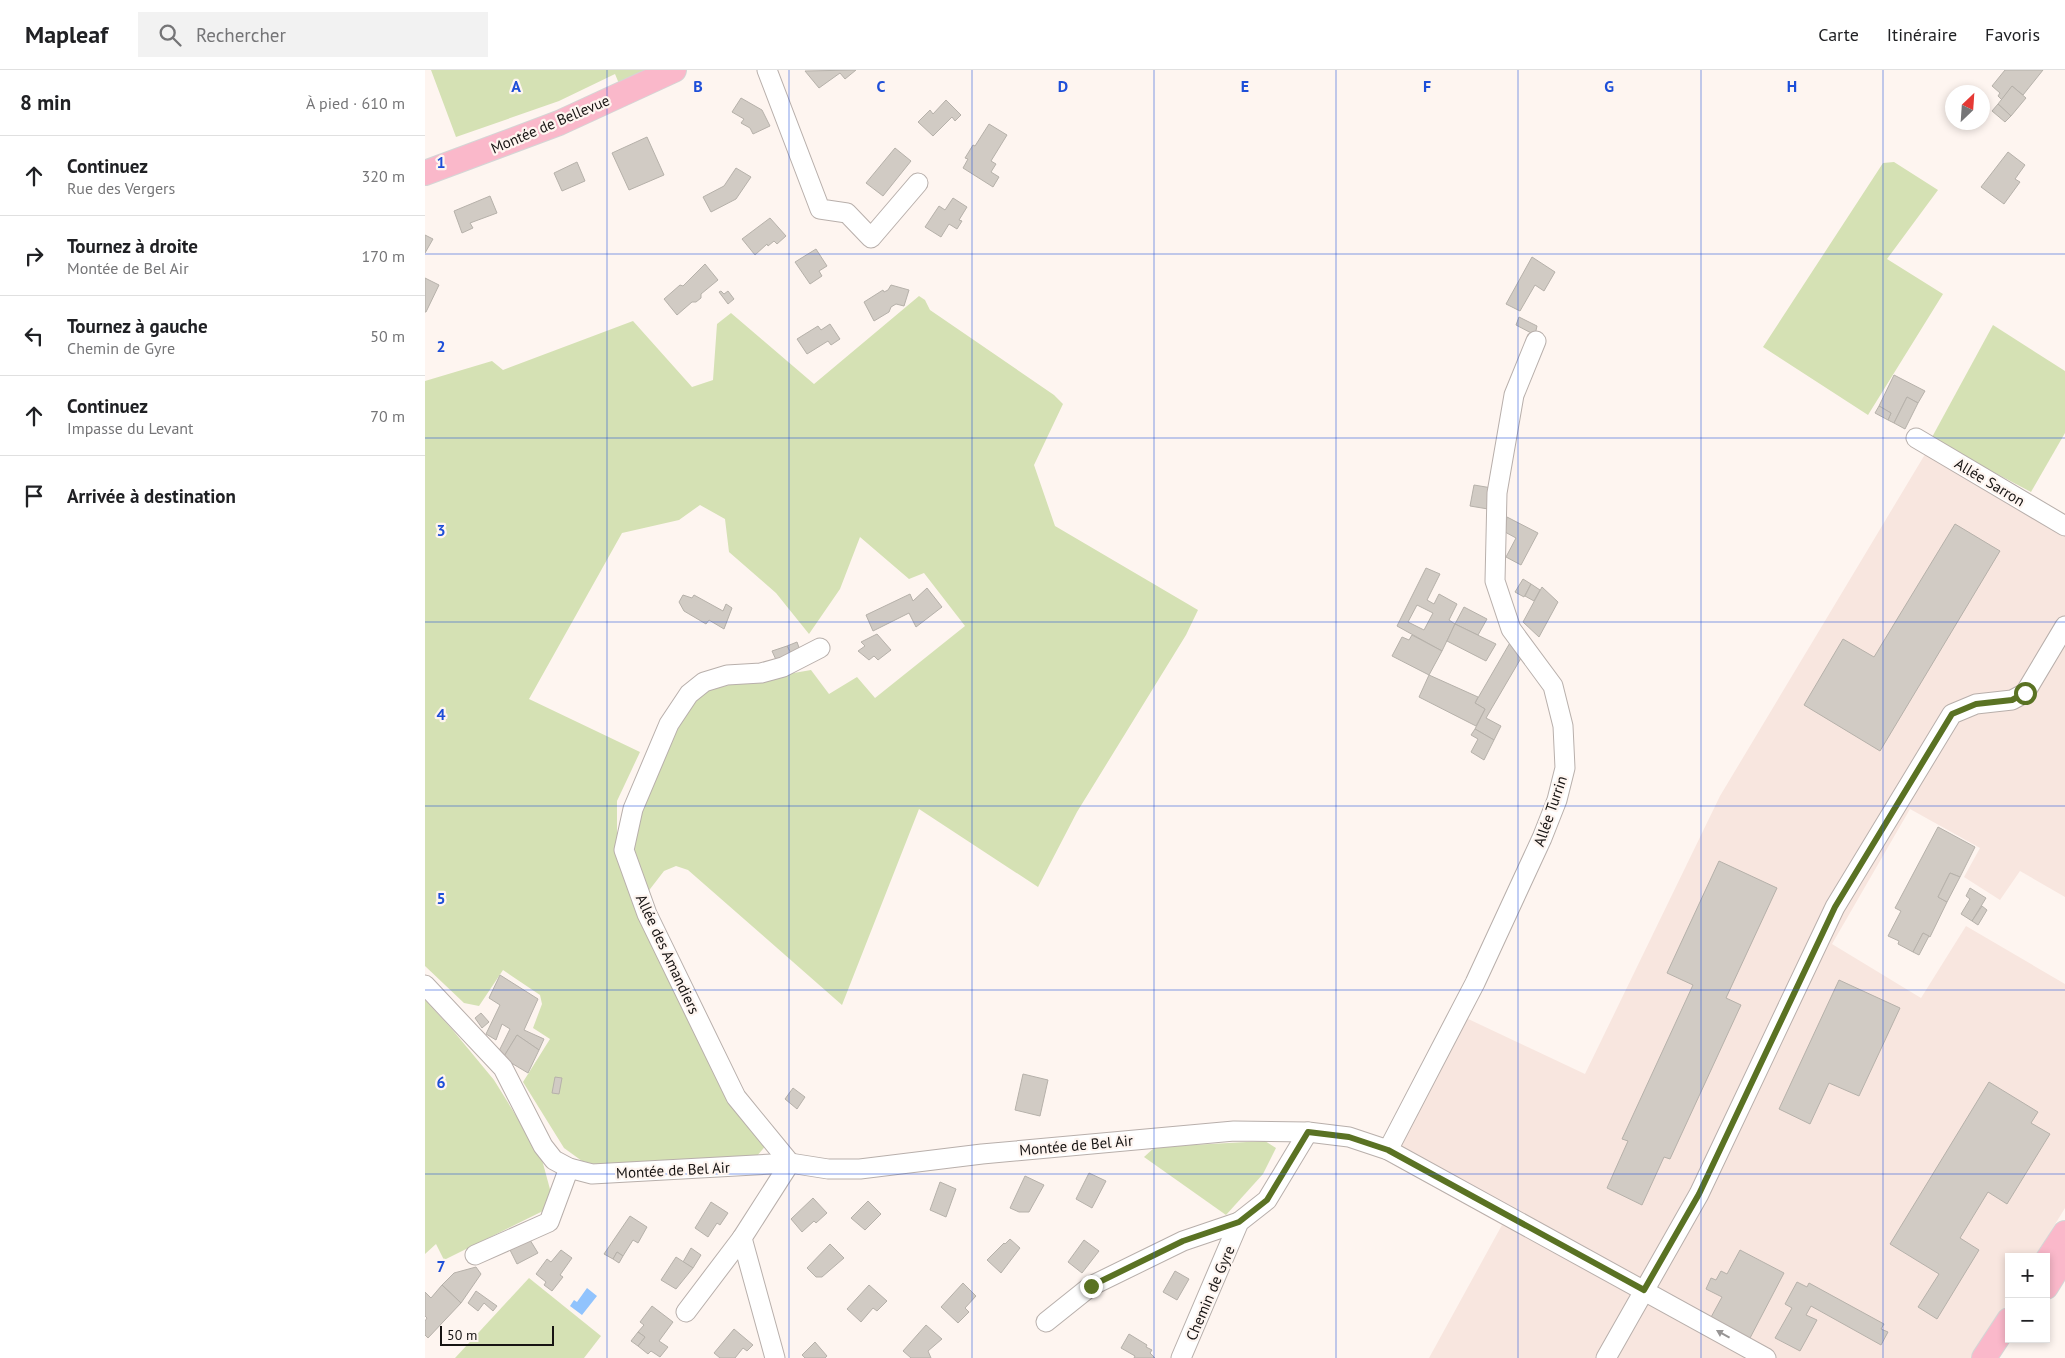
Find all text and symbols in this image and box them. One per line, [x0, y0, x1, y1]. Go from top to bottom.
search box [138, 12, 488, 57]
text: Mapleaf [25, 19, 108, 50]
icon: search [156, 21, 184, 49]
text: Rechercher [196, 23, 286, 47]
text: Carte [1818, 23, 1859, 46]
text: Itinéraire [1887, 23, 1957, 46]
text: Favoris [1985, 23, 2040, 46]
text: A [511, 76, 521, 96]
text: B [693, 76, 703, 96]
text: C [877, 76, 886, 96]
text: D [1058, 76, 1068, 96]
text: E [1241, 76, 1249, 96]
text: F [1423, 76, 1431, 96]
text: G [1604, 76, 1614, 96]
text: H [1787, 76, 1797, 96]
north arrow [1945, 85, 1990, 130]
text: 8 min [20, 89, 71, 116]
street label: Montée de Bellevue [488, 90, 612, 158]
text: À pied · 610 m [306, 93, 405, 113]
text: 1 [436, 152, 446, 172]
text: Continuez [67, 154, 148, 178]
icon: ahead [20, 162, 48, 190]
text: 320 m [362, 166, 405, 186]
text: Rue des Vergers [67, 178, 175, 198]
text: Tournez à droite [67, 234, 198, 258]
icon: right [20, 242, 48, 270]
text: 170 m [362, 246, 405, 266]
text: Montée de Bel Air [67, 258, 189, 278]
text: Tournez à gauche [67, 314, 208, 338]
icon: left [20, 322, 48, 350]
text: 50 m [370, 326, 405, 346]
text: 2 [436, 336, 446, 356]
text: Chemin de Gyre [67, 338, 175, 358]
text: Continuez [67, 394, 148, 418]
icon: ahead [20, 402, 48, 430]
text: 70 m [370, 406, 405, 426]
text: Impasse du Levant [67, 418, 194, 438]
street label: Allée Sarron [1951, 454, 2029, 510]
icon: arrive [20, 482, 48, 510]
text: Arrivée à destination [67, 484, 236, 508]
text: 3 [436, 520, 446, 540]
route start [2014, 682, 2037, 705]
text: 4 [436, 704, 446, 724]
street label: Allée Turrin [1529, 773, 1571, 849]
text: 5 [436, 888, 446, 908]
street label: Allée des Amandiers [632, 891, 704, 1017]
text: 6 [436, 1072, 446, 1092]
street label: Montée de Bel Air [1018, 1131, 1134, 1159]
street label: Montée de Bel Air [616, 1158, 730, 1182]
street label: Chemin de Gyre [1181, 1243, 1239, 1343]
map controls [2005, 1253, 2050, 1343]
button: + [2005, 1253, 2050, 1298]
text: 7 [436, 1256, 446, 1276]
route end [1080, 1275, 1103, 1298]
button: − [2005, 1298, 2050, 1343]
scale bar [440, 1323, 554, 1346]
text: 50 m [447, 1326, 477, 1344]
one-way arrow [1717, 1330, 1730, 1339]

